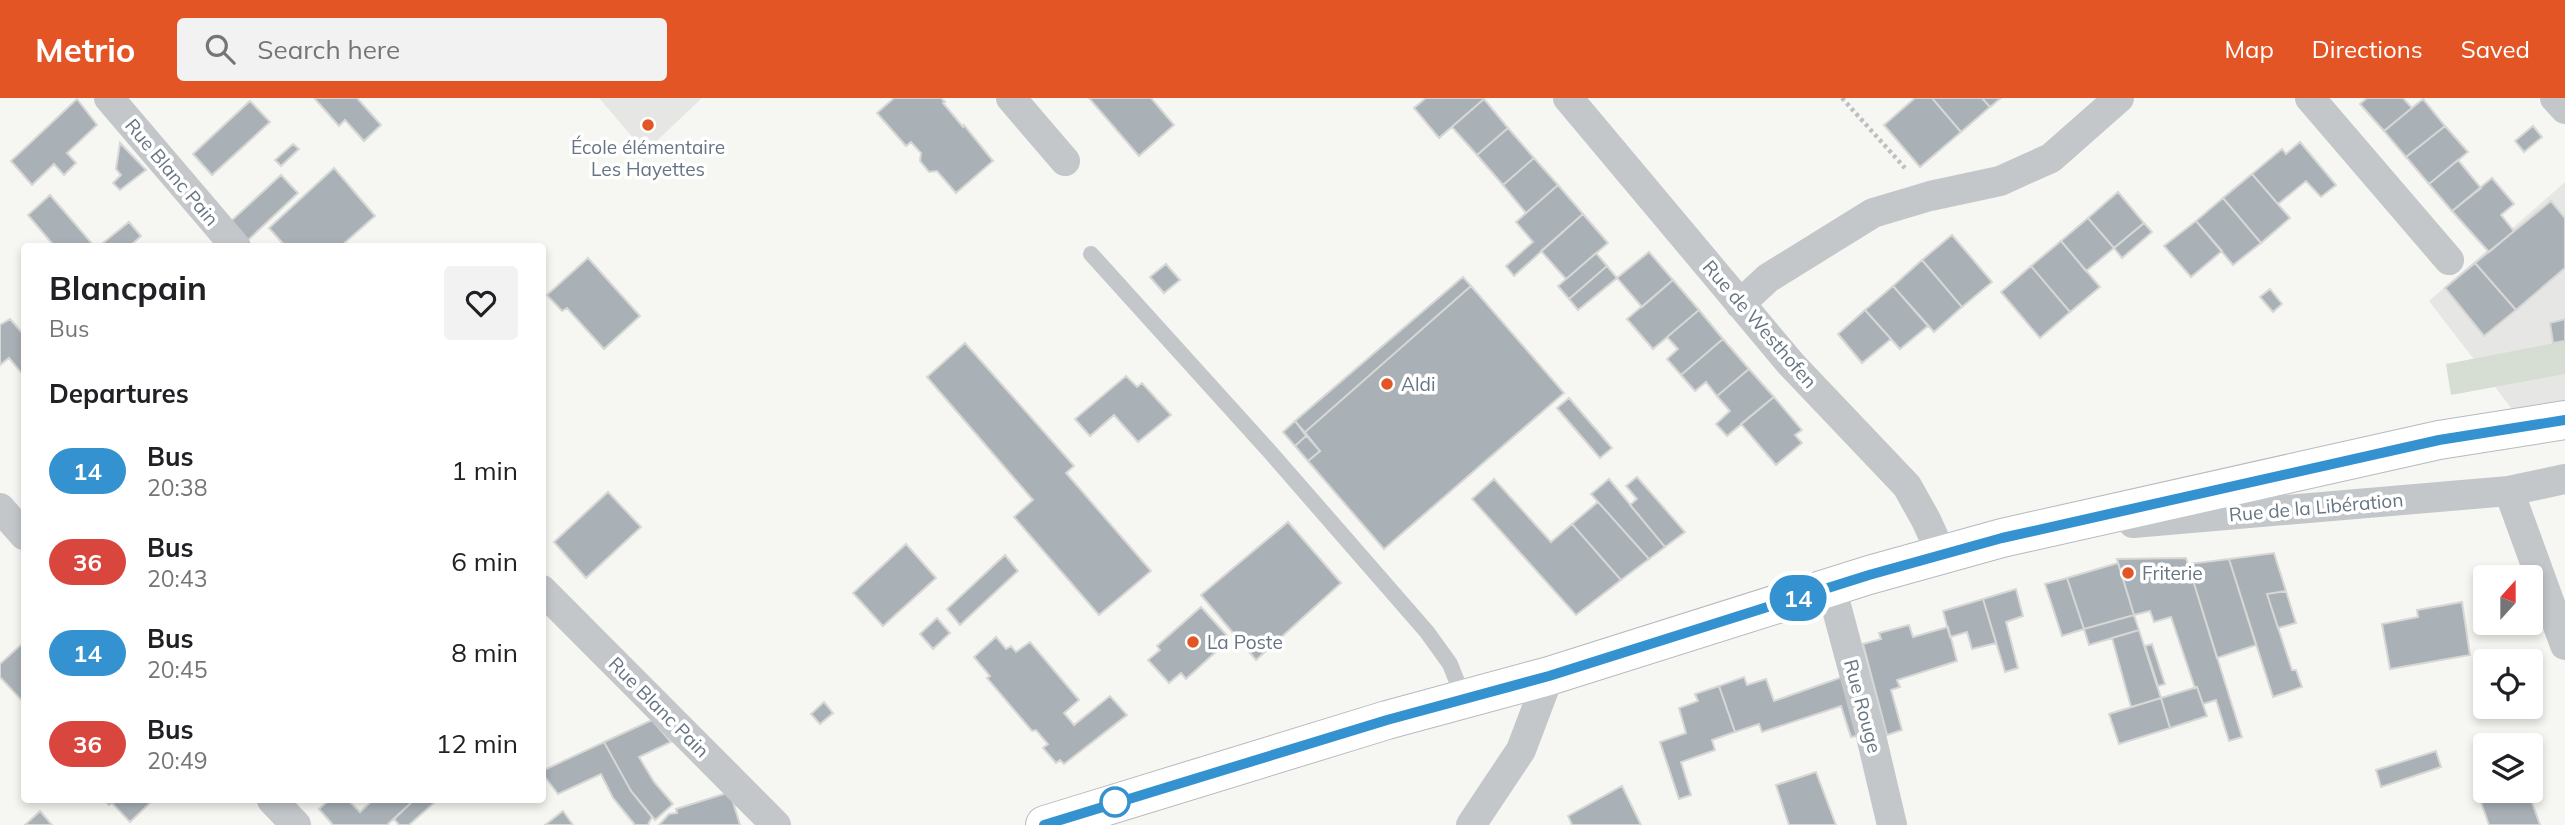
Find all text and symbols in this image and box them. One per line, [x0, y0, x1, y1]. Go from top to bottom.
search box [177, 18, 667, 81]
text: Metrio [35, 29, 135, 70]
icon: search [201, 30, 239, 68]
text: Search here [257, 33, 400, 66]
text: Map [2224, 34, 2274, 64]
text: Directions [2312, 34, 2423, 64]
text: Saved [2461, 34, 2530, 64]
street label: Rue Blanc Pain [120, 113, 224, 231]
marker: École élémentaire Les Hayettes [640, 117, 656, 133]
place label: École élémentaire Les Hayettes [571, 135, 725, 181]
street label: Rue de Westhofen [1698, 255, 1822, 393]
button: heart [444, 266, 518, 340]
text: Blancpain [49, 267, 207, 308]
text: Bus [49, 314, 89, 343]
place label: Aldi [1401, 372, 1435, 396]
marker: Aldi [1379, 376, 1395, 392]
text: Departures [49, 377, 189, 410]
text: Bus [147, 440, 193, 473]
text: 1 min [451, 454, 518, 487]
text: 14 [73, 456, 102, 486]
text: 20:38 [147, 473, 207, 502]
street label: Rue de la Libération [2228, 487, 2404, 527]
text: Bus [147, 531, 193, 564]
text: 6 min [451, 545, 518, 578]
text: 36 [73, 547, 102, 577]
place label: Friterie [2142, 561, 2203, 585]
text: 20:43 [147, 564, 207, 593]
marker: Friterie [2120, 565, 2136, 581]
north arrow [2473, 565, 2543, 635]
map controls [2473, 565, 2543, 803]
line badge: 14 [1766, 575, 1829, 621]
text: 14 [1784, 583, 1812, 613]
text: Bus [147, 622, 193, 655]
place label: La Poste [1207, 630, 1283, 654]
marker: La Poste [1185, 634, 1201, 650]
text: 8 min [451, 636, 518, 669]
text: 14 [73, 638, 102, 668]
button: locate [2473, 649, 2543, 719]
street label: Rue Blanc Pain [604, 652, 714, 762]
text: 20:45 [147, 655, 207, 684]
street label: Rue Rouge [1839, 657, 1887, 755]
text: Bus [147, 713, 193, 746]
text: 12 min [436, 727, 518, 760]
text: 36 [73, 729, 102, 759]
button: layers [2473, 733, 2543, 803]
text: 20:49 [147, 746, 207, 775]
unlabelled marker [1100, 787, 1130, 817]

